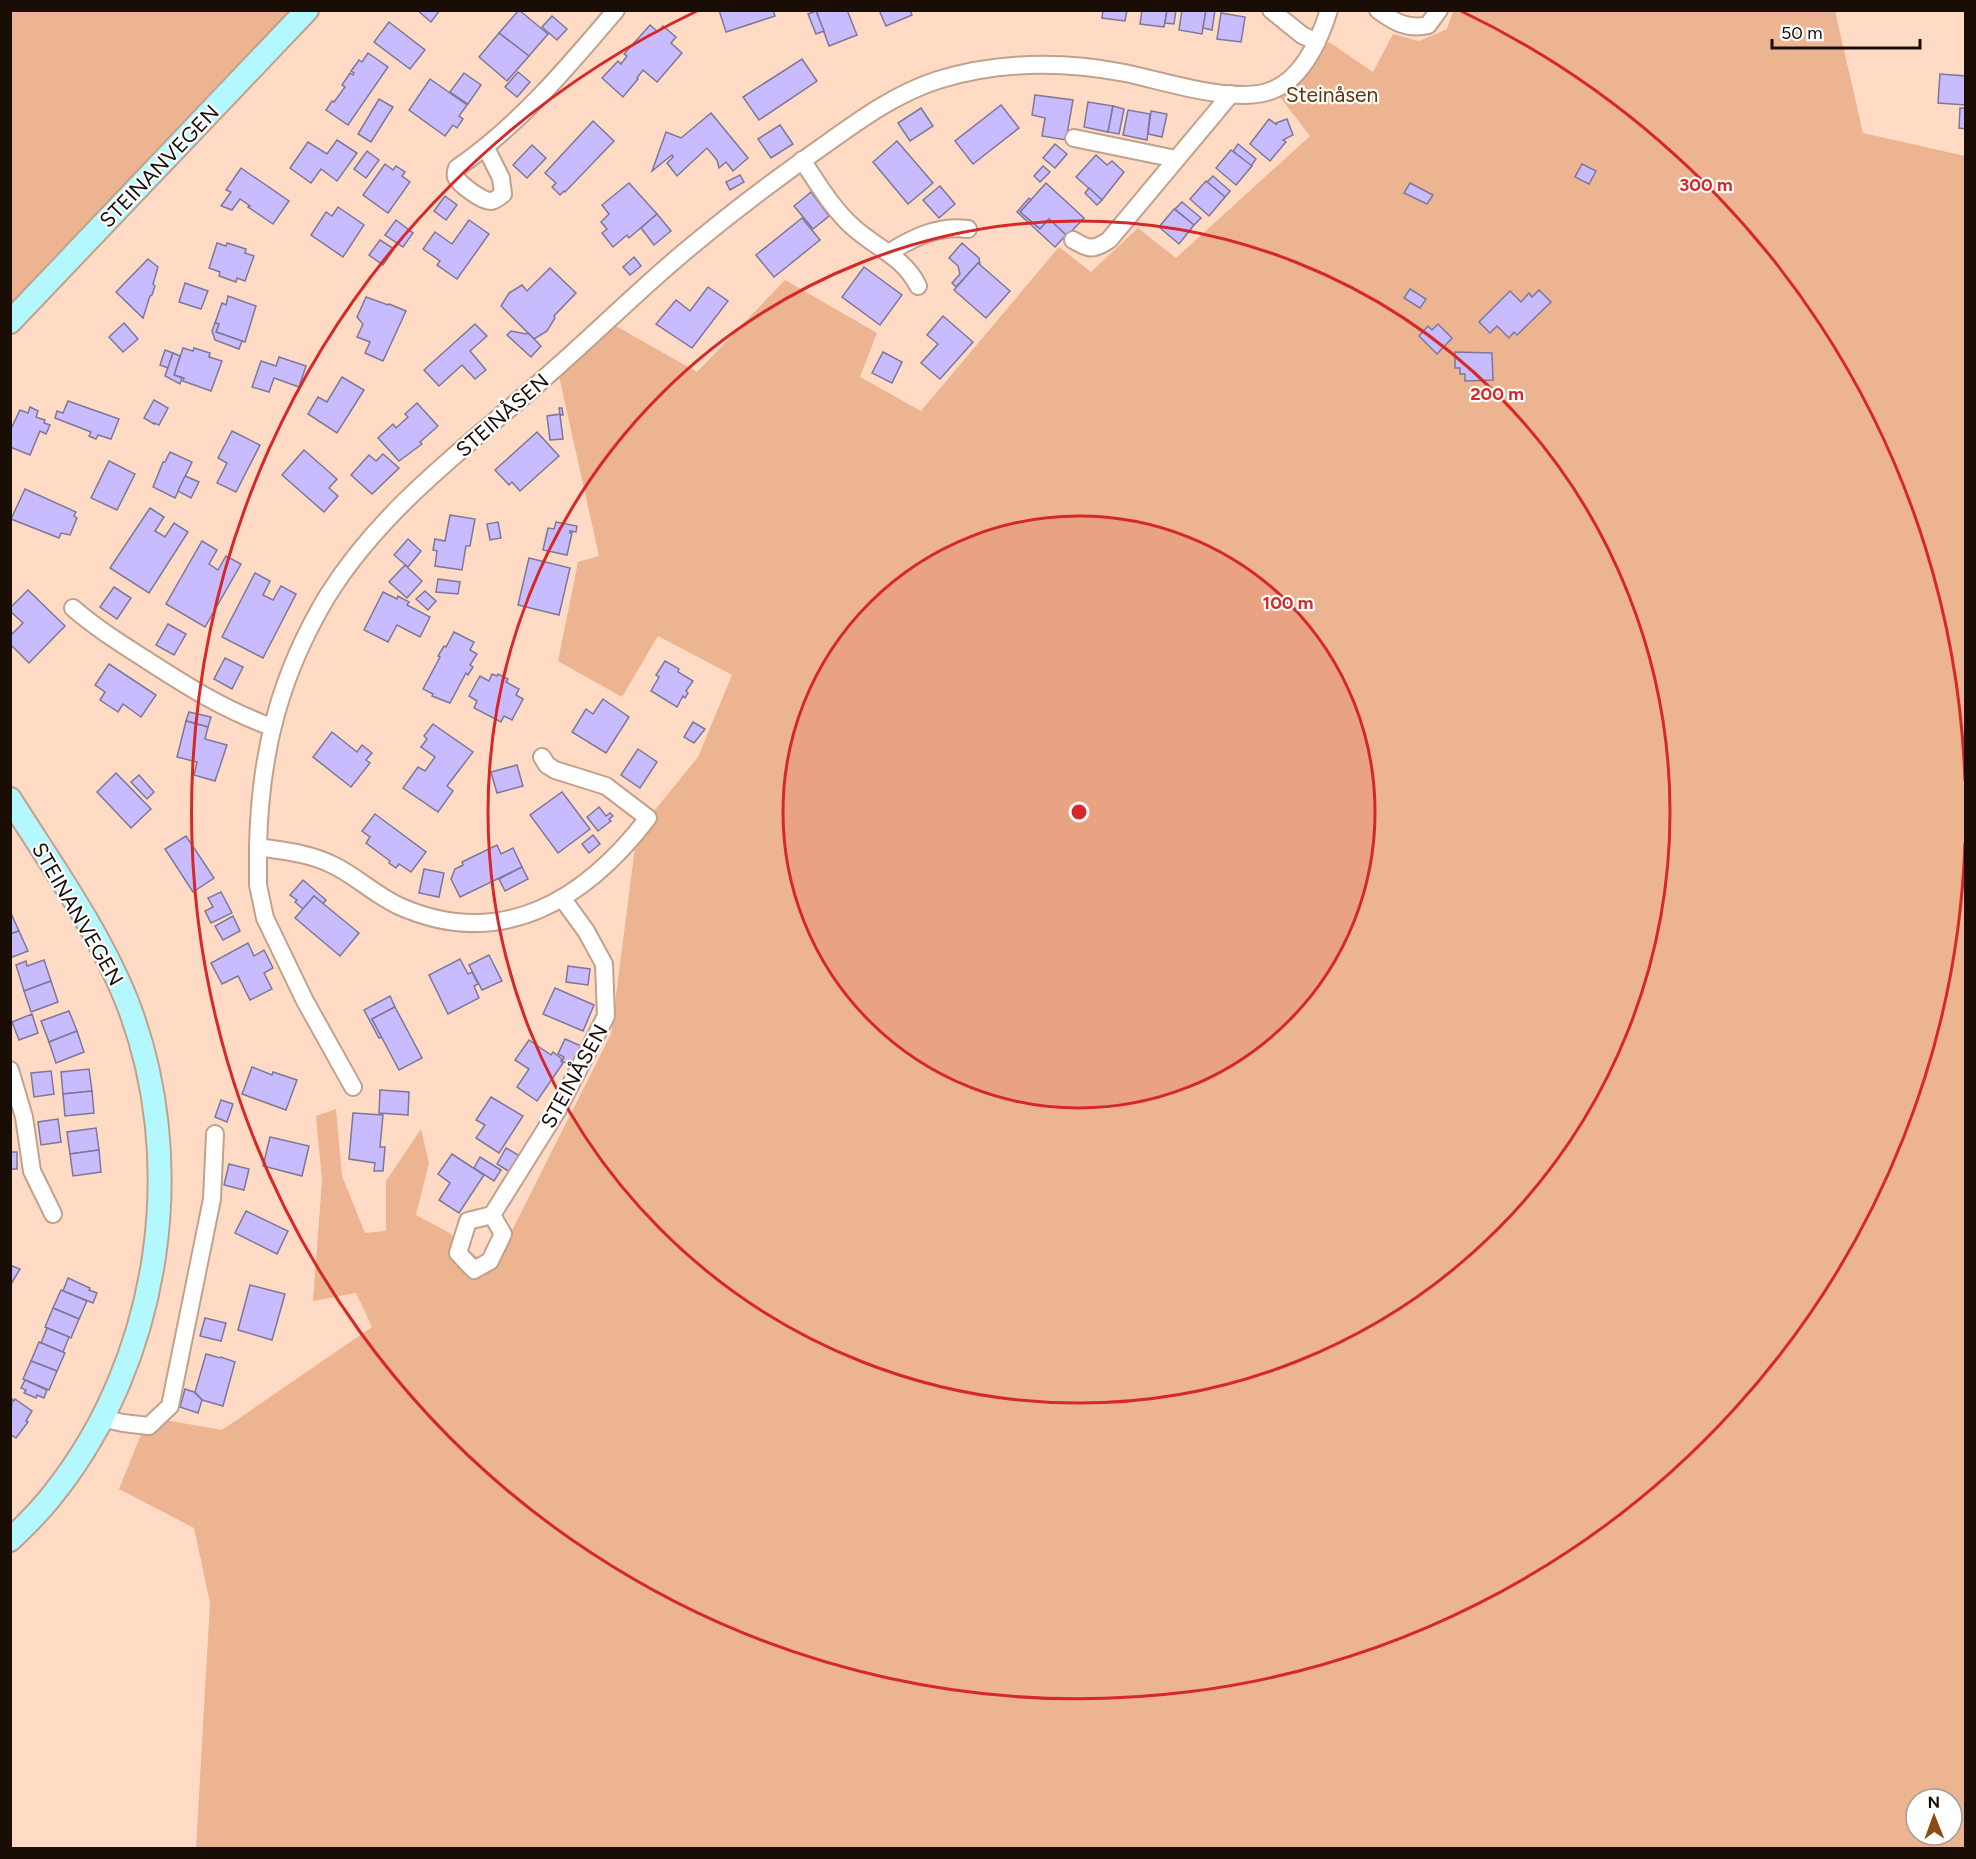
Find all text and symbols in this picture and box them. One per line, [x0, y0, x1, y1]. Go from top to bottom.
scale bar [1772, 12, 1920, 50]
text: 50 m [1781, 22, 1823, 44]
park label: Steinåsen [1286, 82, 1378, 107]
street label: STEINANVEGEN [94, 99, 224, 233]
text: 300 m [1679, 174, 1733, 196]
street label: STEINÅSEN [451, 368, 553, 462]
text: 200 m [1470, 383, 1524, 405]
text: 100 m [1263, 592, 1313, 614]
centre of rings [1069, 802, 1089, 822]
street label: STEINANVEGEN [27, 838, 129, 990]
street label: STEINÅSEN [535, 1020, 613, 1132]
north arrow [1904, 1787, 1964, 1847]
text: N [1927, 1793, 1940, 1812]

